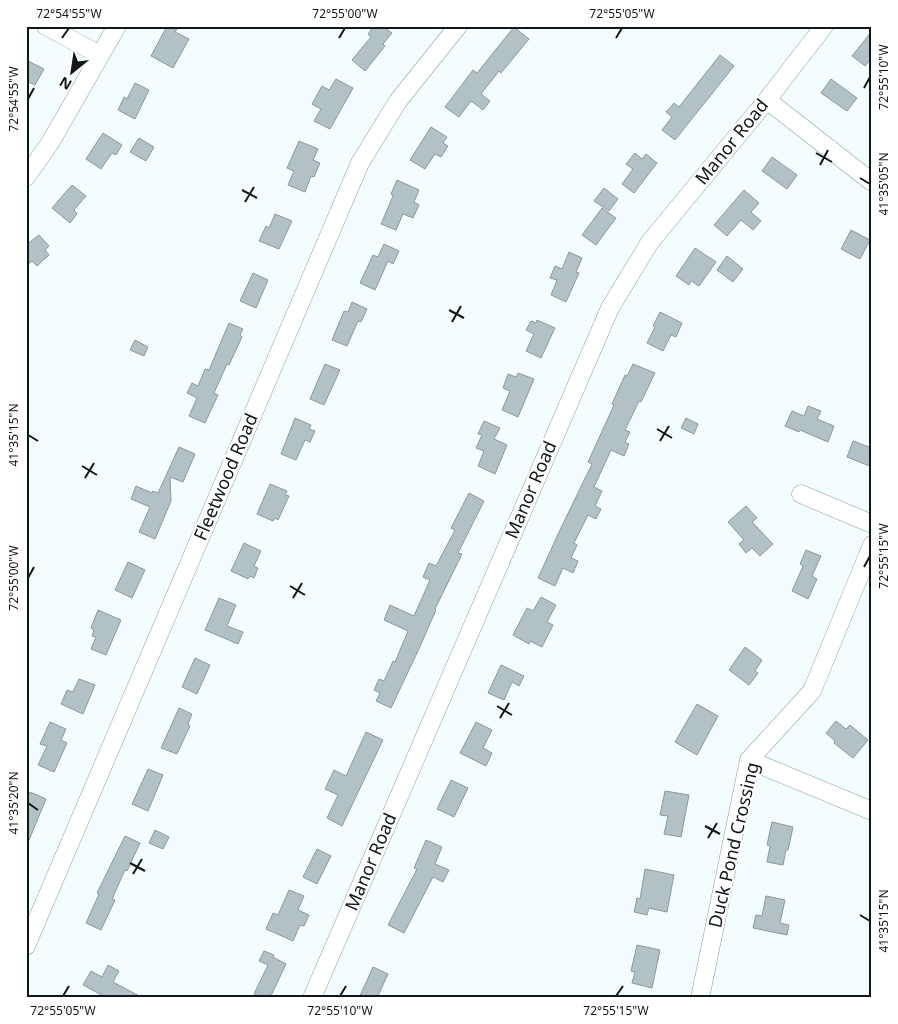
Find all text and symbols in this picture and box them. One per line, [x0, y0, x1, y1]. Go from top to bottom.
text: 72°54'55"W [36, 5, 102, 22]
text: 72°55'00"W [312, 5, 378, 22]
text: 72°55'05"W [589, 5, 655, 22]
text: 72°55'10"W [875, 44, 892, 110]
north arrow [48, 48, 98, 98]
text: 72°54'55"W [5, 66, 22, 132]
text: N [56, 73, 75, 95]
street label: Manor Road [689, 93, 773, 189]
text: 41°35'05"N [875, 152, 892, 216]
text: 41°35'15"N [5, 403, 22, 467]
street label: Fleetwood Road [188, 409, 263, 544]
street label: Manor Road [499, 437, 561, 542]
text: 72°55'15"W [875, 523, 892, 589]
text: 72°55'00"W [5, 545, 22, 611]
street label: Duck Pond Crossing [702, 760, 764, 930]
text: 41°35'20"N [5, 771, 22, 835]
street label: Manor Road [339, 809, 401, 914]
text: 41°35'15"N [875, 889, 892, 953]
text: 72°55'05"W [30, 1002, 96, 1019]
text: 72°55'10"W [307, 1002, 373, 1019]
text: 72°55'15"W [583, 1002, 649, 1019]

